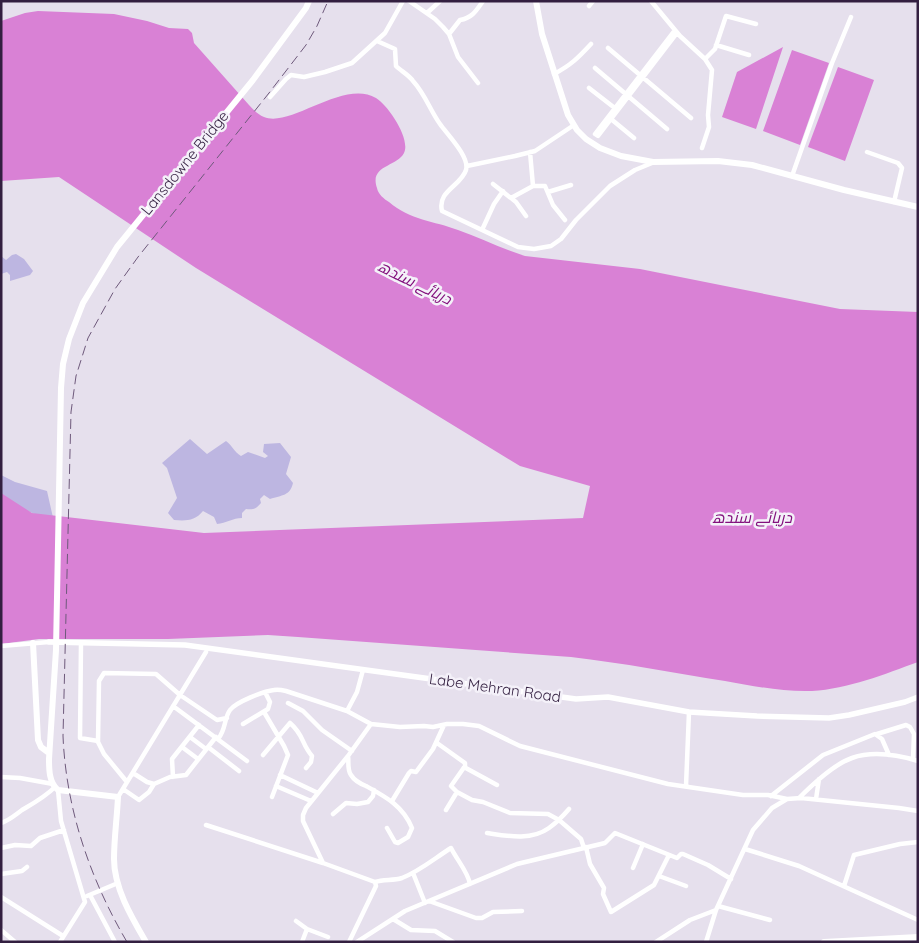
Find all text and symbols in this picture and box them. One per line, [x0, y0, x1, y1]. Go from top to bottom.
street label: Lansdowne Bridge [137, 107, 233, 219]
water label: دریائے سندھ [375, 255, 456, 309]
water label: دریائے سندھ [712, 507, 793, 527]
street label: Labe Mehran Road [428, 669, 562, 706]

